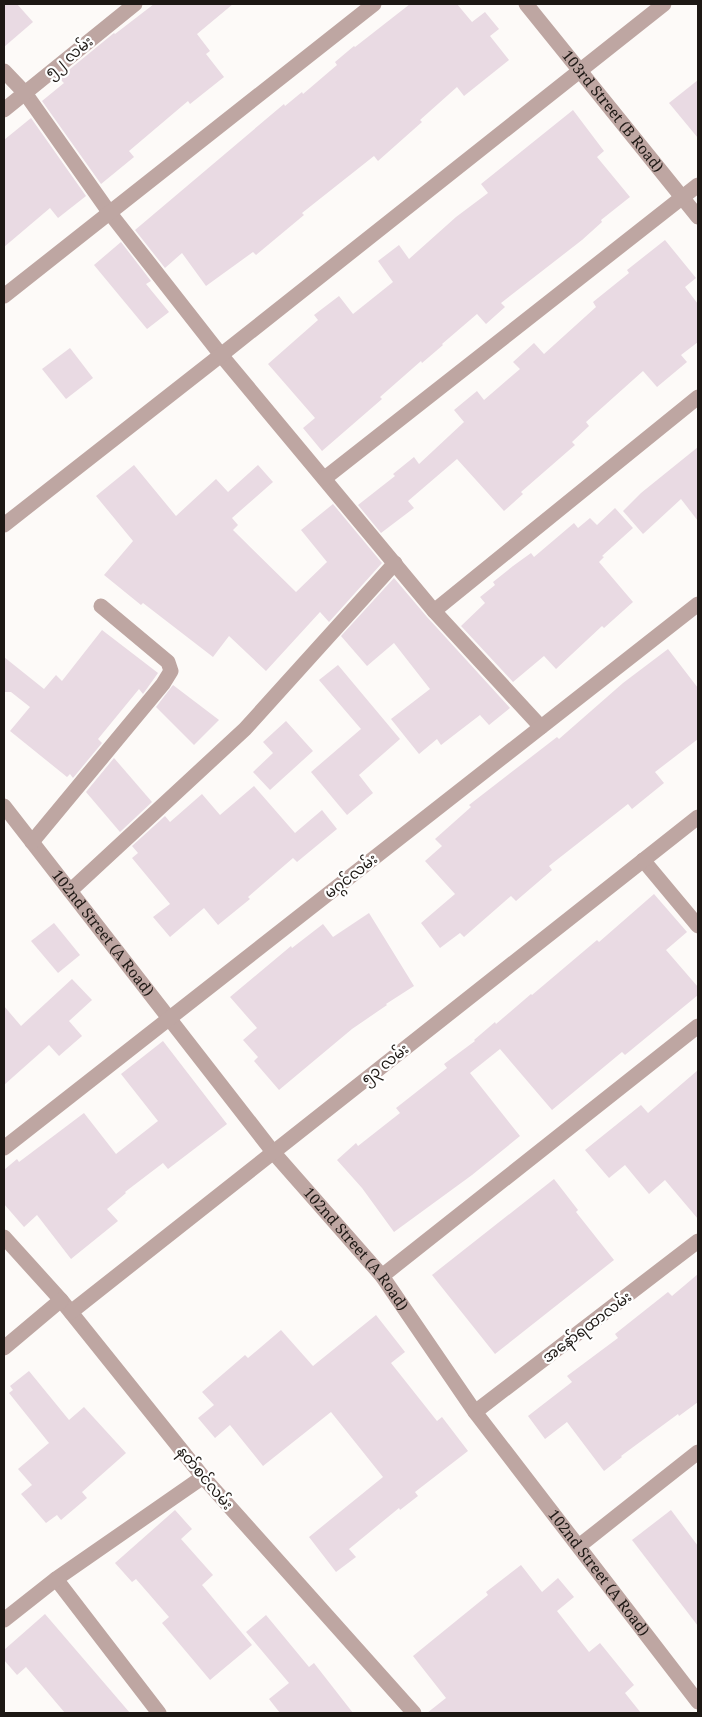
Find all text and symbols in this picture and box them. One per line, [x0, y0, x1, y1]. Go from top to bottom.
street label: ၅၂ လမ်း [40, 31, 98, 84]
street label: 103rd Street (B Road) [558, 46, 669, 176]
street label: မဂ္ဂင်လမ်း [320, 848, 384, 906]
street label: 102nd Street (A Road) [48, 865, 159, 1000]
street label: ၅၃ လမ်း [356, 1038, 414, 1091]
street label: 102nd Street (A Road) [299, 1183, 414, 1314]
street label: အနော်ရထာလမ်း [538, 1286, 637, 1369]
street label: နတ်စင်လမ်း [171, 1441, 238, 1515]
street label: 102nd Street (A Road) [544, 1505, 655, 1640]

